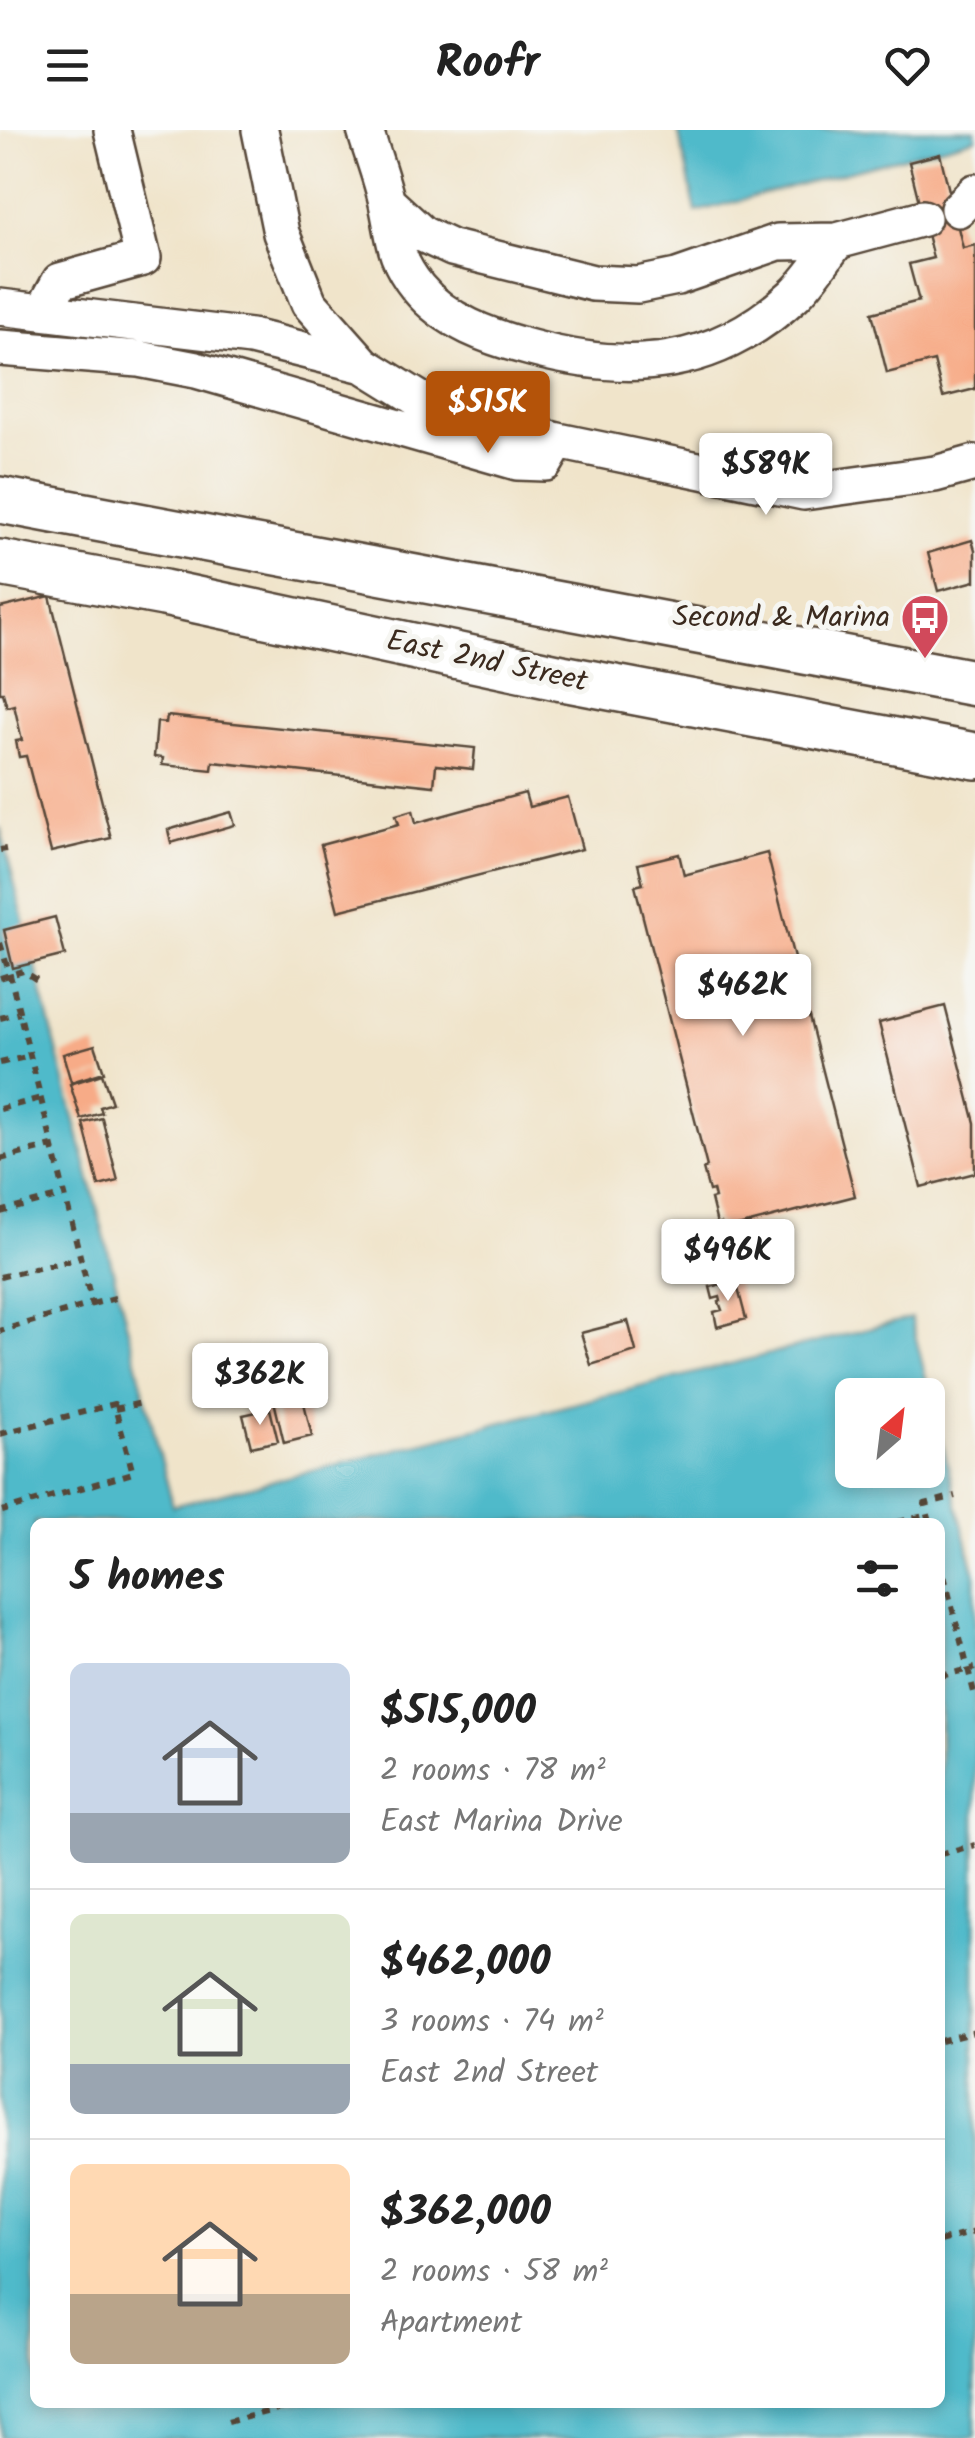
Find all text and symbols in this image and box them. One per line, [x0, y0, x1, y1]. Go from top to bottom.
text: Roofr [436, 29, 539, 101]
icon: menu [40, 38, 95, 93]
icon: heart [880, 38, 935, 93]
pin: $515K [418, 371, 558, 456]
text: $515K [448, 378, 528, 429]
pin: $589K [696, 433, 836, 518]
text: $589K [721, 440, 811, 491]
bus stop icon: Second & Marina [899, 592, 951, 660]
place label: Second & Marina [673, 594, 890, 642]
street label: East 2nd Street [382, 617, 592, 707]
pin: $462K [673, 954, 813, 1039]
text: $462K [697, 961, 789, 1012]
pin: $496K [658, 1219, 798, 1304]
text: $496K [683, 1226, 773, 1277]
pin: $362K [190, 1343, 330, 1428]
text: $362K [214, 1350, 306, 1401]
north arrow [835, 1378, 945, 1488]
map controls [835, 1378, 945, 1488]
text: 5 homes [70, 1545, 225, 1612]
icon: filters [850, 1551, 905, 1606]
text: $515,000 [380, 1679, 536, 1746]
icon: home [150, 1703, 270, 1823]
text: 2 rooms · 78 m² [380, 1746, 606, 1797]
text: East Marina Drive [380, 1797, 623, 1848]
text: $462,000 [380, 1930, 551, 1997]
icon: home [150, 1954, 270, 2074]
text: 3 rooms · 74 m² [380, 1997, 604, 2048]
text: East 2nd Street [380, 2048, 598, 2099]
text: $362,000 [380, 2180, 551, 2247]
icon: home [150, 2204, 270, 2324]
text: 2 rooms · 58 m² [380, 2247, 608, 2298]
text: Apartment [380, 2298, 522, 2349]

